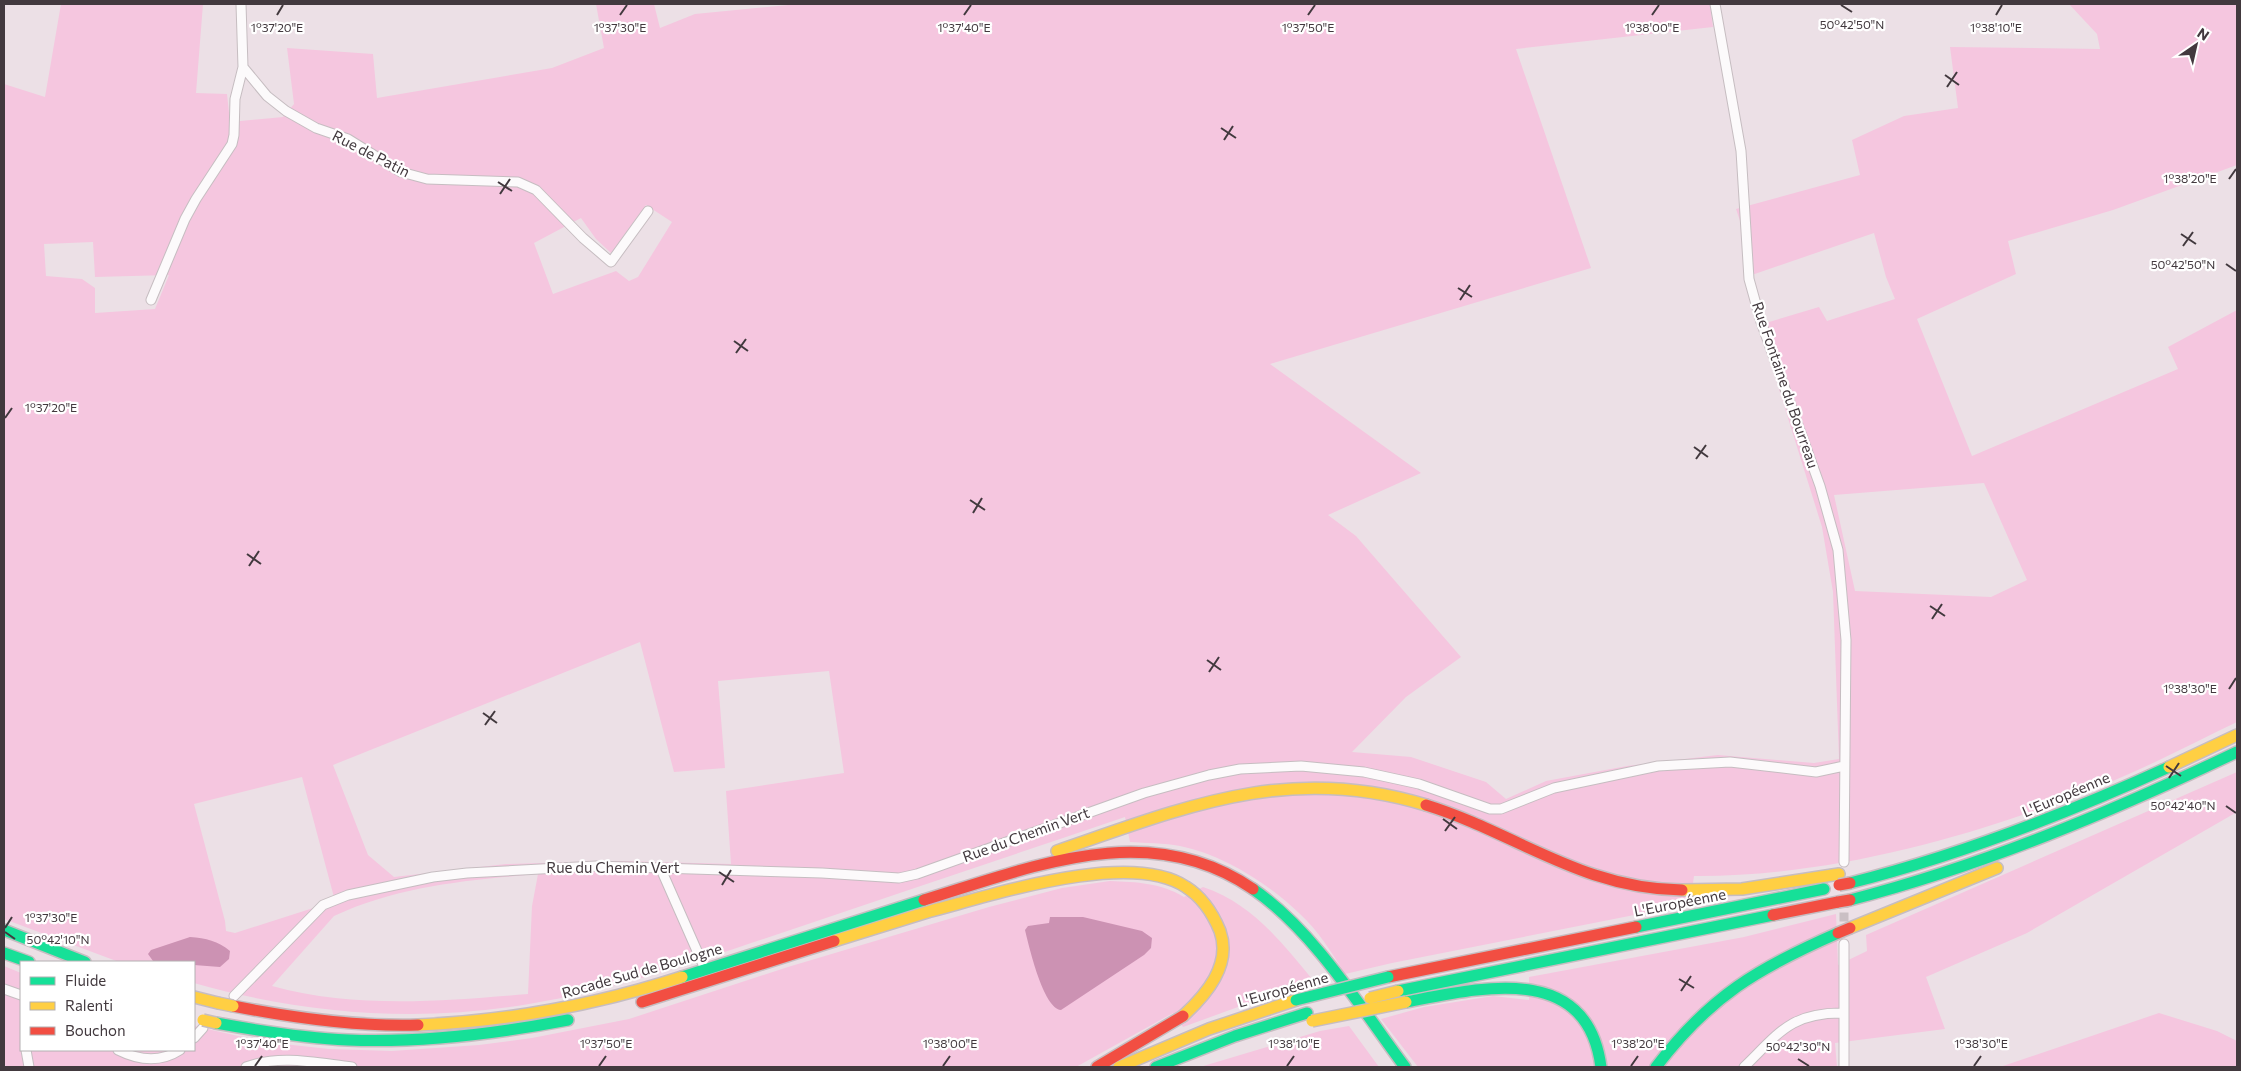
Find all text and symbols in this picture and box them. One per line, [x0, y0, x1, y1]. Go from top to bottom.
text: 50°42'50"N [1820, 17, 1884, 31]
text: 1°37'20"E [251, 20, 303, 34]
text: 1°37'30"E [594, 20, 646, 34]
text: 1°37'40"E [937, 20, 991, 34]
text: 1°37'50"E [1282, 20, 1334, 34]
text: 1°38'00"E [1625, 20, 1679, 34]
text: 1°38'10"E [1970, 20, 2022, 34]
north arrow [2171, 20, 2221, 70]
text: N [2194, 24, 2213, 44]
street label: Rue de Patin [330, 126, 413, 180]
text: 1°38'20"E [2163, 171, 2217, 185]
text: 50°42'50"N [2151, 257, 2215, 271]
street label: Rue Fontaine du Bourreau [1749, 299, 1823, 470]
text: 1°37'20"E [25, 400, 77, 414]
text: 1°38'30"E [2163, 681, 2217, 695]
street label: L'Européenne [2019, 768, 2112, 821]
text: 50°42'40"N [2151, 798, 2216, 812]
street label: Rue du Chemin Vert [960, 803, 1091, 865]
street label: Rue du Chemin Vert [546, 858, 680, 876]
street label: L'Européenne [1632, 884, 1727, 920]
text: 1°37'30"E [25, 910, 77, 924]
text: 50°42'10"N [27, 932, 89, 946]
street label: Rocade Sud de Boulogne [560, 939, 724, 1002]
legend [20, 961, 195, 1051]
street label: L'Européenne [1235, 967, 1330, 1011]
text: Fluide [65, 971, 106, 989]
text: Ralenti [65, 996, 113, 1014]
text: Bouchon [65, 1021, 126, 1039]
text: 1°37'40"E [235, 1036, 289, 1050]
text: 1°37'50"E [580, 1036, 632, 1050]
text: 1°38'00"E [923, 1036, 977, 1050]
text: 1°38'10"E [1268, 1036, 1320, 1050]
text: 1°38'20"E [1611, 1036, 1665, 1050]
text: 1°38'30"E [1954, 1036, 2008, 1050]
text: 50°42'30"N [1766, 1039, 1830, 1053]

